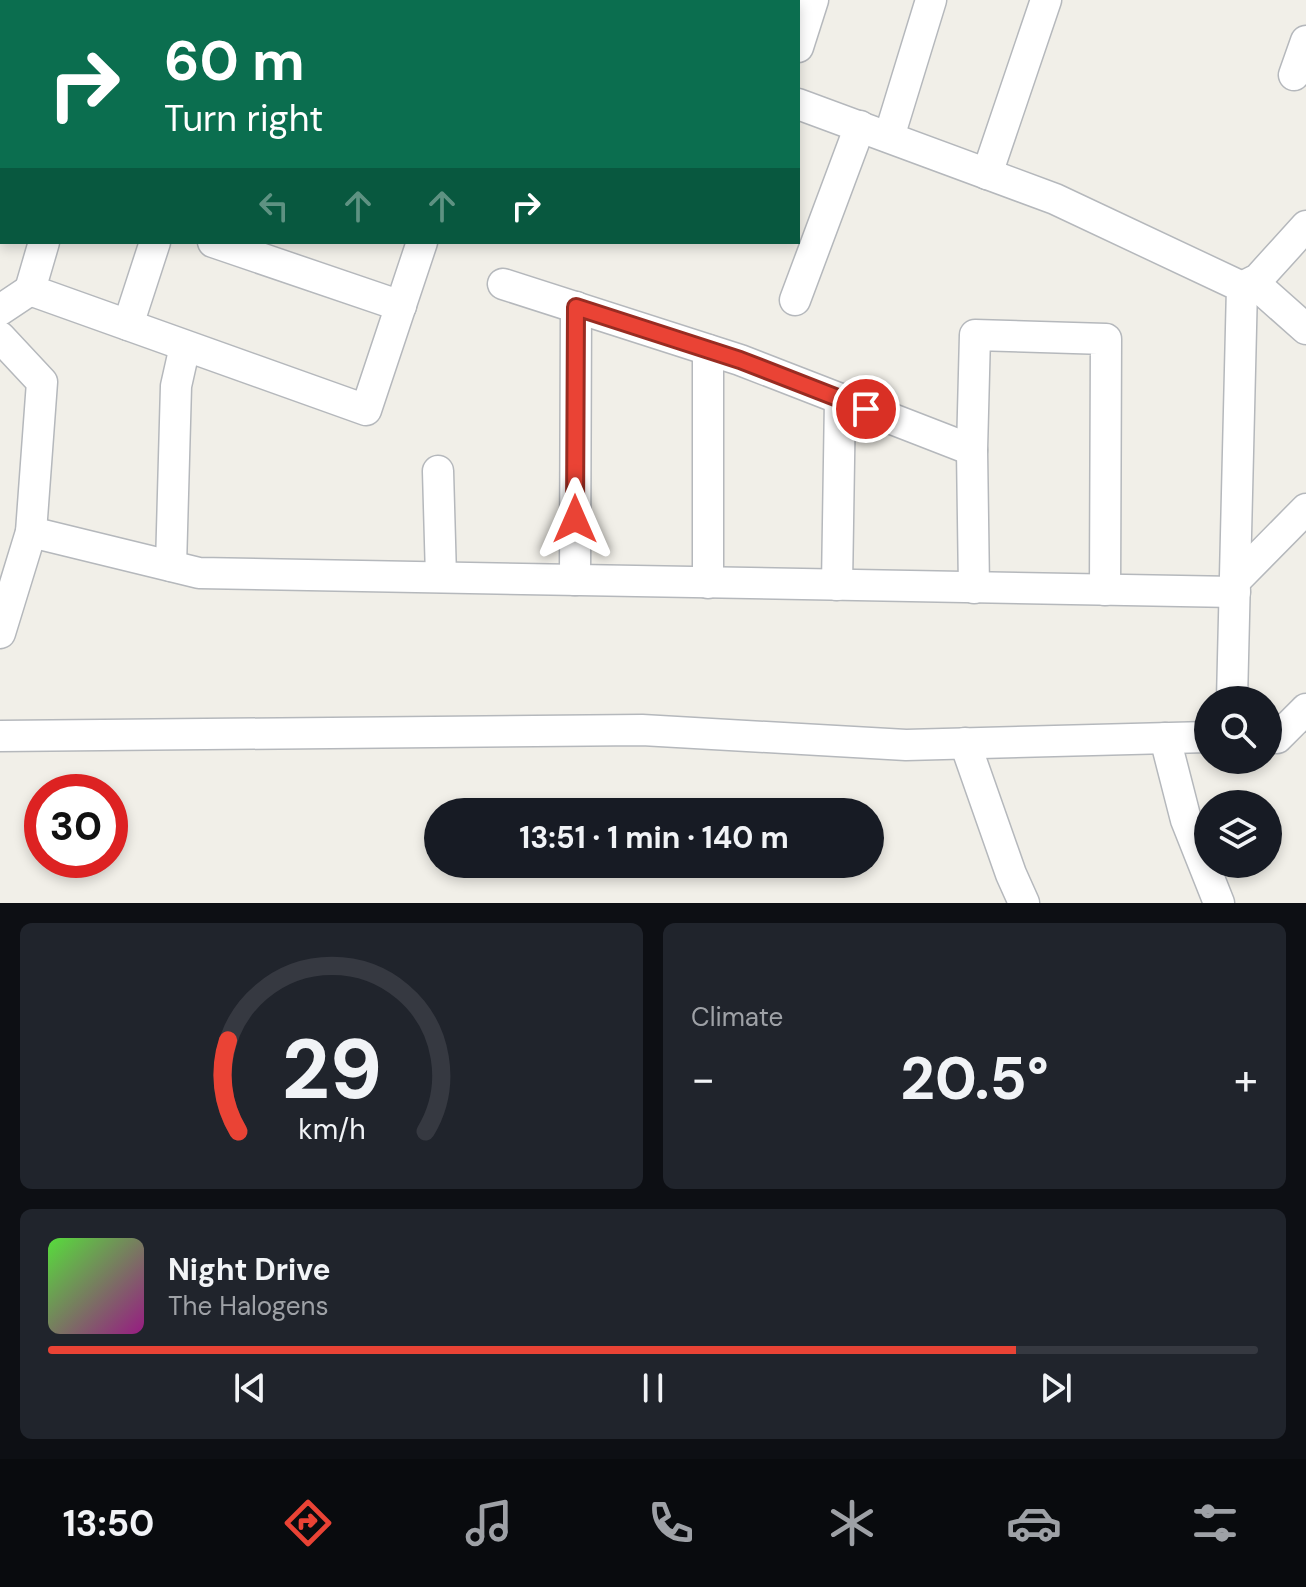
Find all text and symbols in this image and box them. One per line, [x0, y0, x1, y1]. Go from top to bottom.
text: 60 m [164, 24, 305, 97]
icon: right [32, 32, 136, 136]
text: Turn right [164, 95, 323, 142]
icon: left [252, 184, 296, 228]
icon: ahead [336, 184, 380, 228]
icon: ahead [420, 184, 464, 228]
icon: right [504, 184, 548, 228]
pin [832, 375, 900, 443]
icon: arrive [844, 387, 888, 431]
position arrow [533, 477, 617, 561]
map controls [1194, 686, 1282, 878]
button: search [1194, 686, 1282, 774]
speed limit sign: 30 [24, 774, 128, 878]
button: layers [1194, 790, 1282, 878]
text: 13:51 · 1 min · 140 m [519, 818, 789, 857]
text: Climate [691, 1000, 783, 1034]
text: 29 [281, 1015, 382, 1124]
text: 20.5° [900, 1039, 1049, 1118]
text: − [691, 1050, 715, 1108]
text: + [1234, 1050, 1258, 1108]
text: km/h [298, 1111, 365, 1148]
text: Night Drive [168, 1250, 331, 1289]
text: The Halogens [168, 1289, 328, 1323]
icon: previous [228, 1366, 272, 1410]
icon: pause [631, 1366, 675, 1410]
icon: next [1034, 1366, 1078, 1410]
icon: directions [280, 1495, 336, 1551]
icon: music [461, 1495, 517, 1551]
icon: phone [643, 1495, 699, 1551]
icon: climate [824, 1495, 880, 1551]
icon: car [1006, 1495, 1062, 1551]
icon: filters [1187, 1495, 1243, 1551]
text: 13:50 [63, 1500, 154, 1547]

